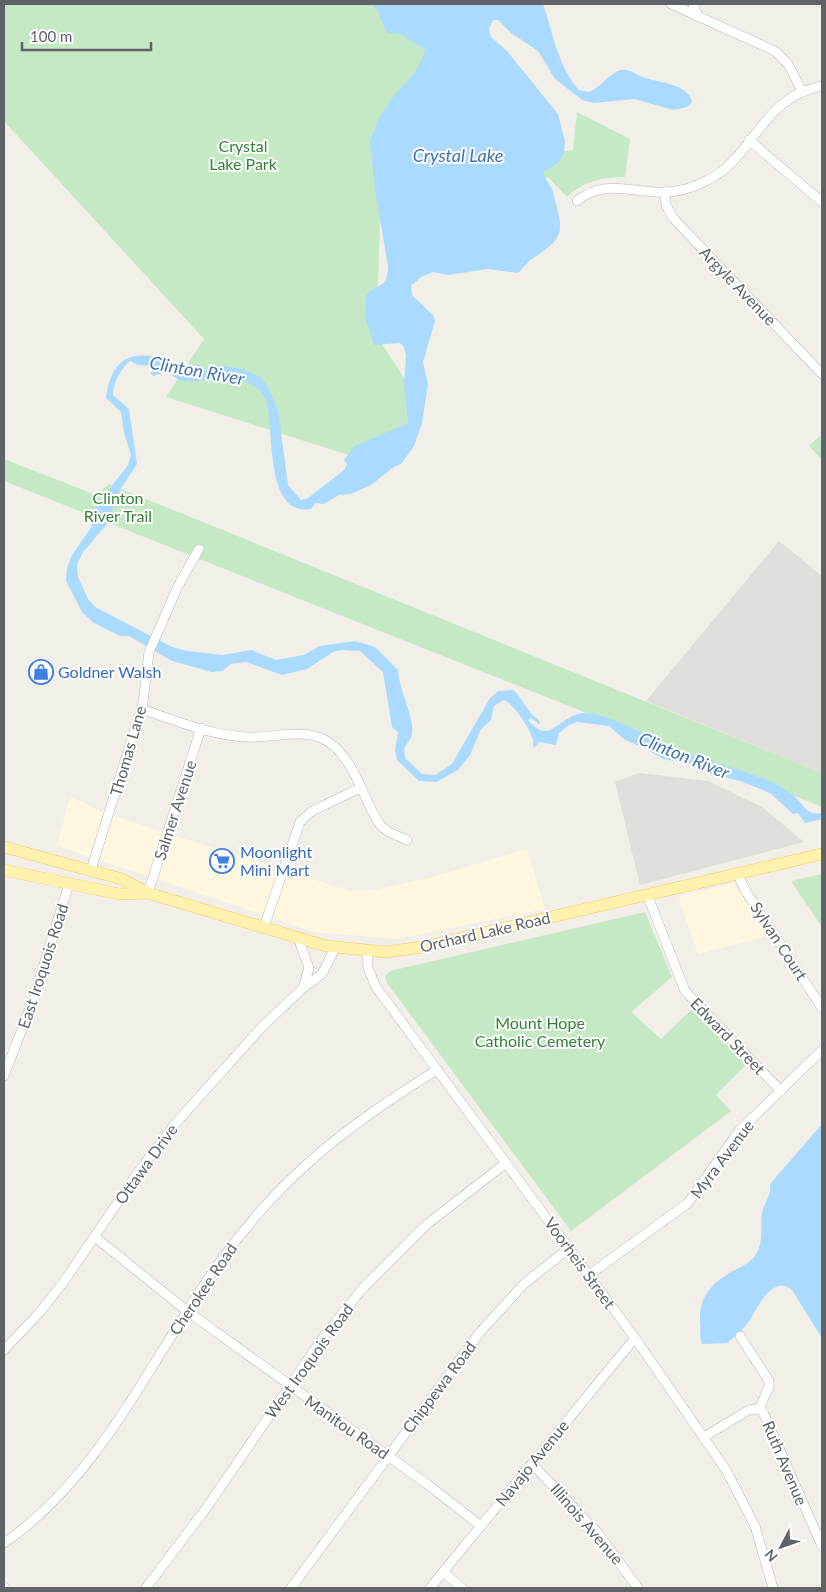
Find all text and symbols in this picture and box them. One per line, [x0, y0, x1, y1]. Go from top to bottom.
scale bar [22, 20, 151, 52]
text: 100 m [30, 27, 72, 45]
park label: Crystal Lake Park [209, 136, 278, 173]
water label: Crystal Lake [413, 144, 503, 166]
street label: Argyle Avenue [696, 242, 781, 329]
water label: Clinton River [148, 351, 247, 389]
park label: Clinton River Trail [84, 488, 152, 525]
shop icon: Goldner Walsh [28, 659, 54, 685]
place label: Goldner Walsh [58, 662, 161, 681]
street label: Thomas Lane [106, 704, 149, 798]
water label: Clinton River [636, 727, 734, 784]
street label: Salmer Avenue [149, 757, 200, 862]
place label: Moonlight Mini Mart [240, 842, 312, 879]
supermarket icon: Moonlight Mini Mart [209, 848, 235, 874]
street label: Sylvan Court [747, 898, 812, 984]
street label: East Iroquois Road [13, 901, 72, 1031]
street label: Orchard Lake Road [418, 907, 552, 956]
street label: Edward Street [687, 993, 770, 1078]
park label: Mount Hope Catholic Cemetery [475, 1013, 606, 1050]
street label: Myra Avenue [686, 1116, 757, 1202]
street label: Ottawa Drive [110, 1120, 181, 1207]
street label: Voorheis Street [541, 1213, 620, 1312]
street label: Cherokee Road [165, 1239, 240, 1338]
street label: West Iroquois Road [261, 1300, 357, 1422]
street label: Chippewa Road [398, 1337, 479, 1436]
street label: Manitou Road [301, 1391, 393, 1463]
street label: Navajo Avenue [491, 1416, 572, 1510]
street label: Ruth Avenue [759, 1418, 812, 1508]
street label: Illinois Avenue [547, 1479, 628, 1568]
north arrow [756, 1522, 806, 1572]
text: N [761, 1546, 781, 1566]

